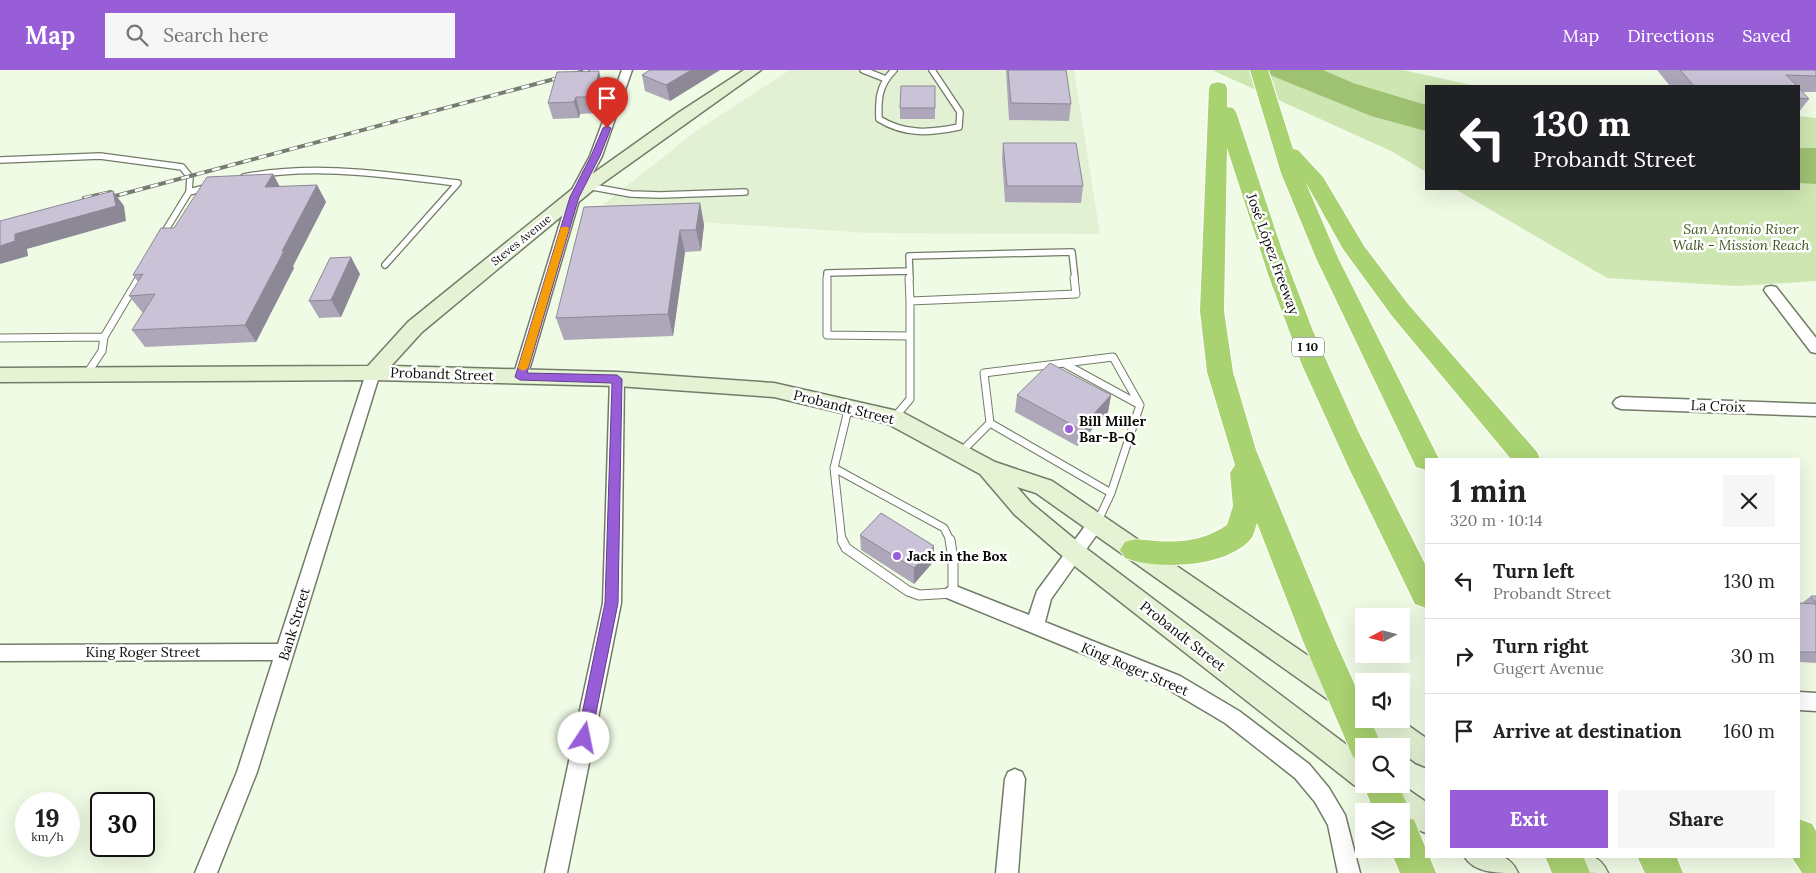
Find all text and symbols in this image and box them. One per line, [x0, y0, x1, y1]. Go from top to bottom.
search box [105, 13, 455, 58]
text: Map [25, 20, 75, 51]
icon: search [123, 21, 151, 49]
text: Search here [163, 23, 269, 47]
text: Map [1563, 24, 1599, 47]
text: Directions [1627, 24, 1714, 47]
text: Saved [1742, 24, 1791, 47]
pin [586, 77, 628, 128]
icon: arrive [593, 84, 621, 112]
text: 130 m [1533, 101, 1630, 146]
icon: left [1450, 105, 1515, 170]
text: Probandt Street [1533, 145, 1696, 173]
street label: José López Freeway [1242, 190, 1304, 318]
street label: Steves Avenue [488, 212, 554, 268]
park label: San Antonio River Walk - Mission Reach [1672, 220, 1810, 254]
road number: I 10 [1292, 338, 1324, 356]
street label: Probandt Street [390, 363, 495, 385]
street label: Probandt Street [792, 386, 897, 428]
street label: La Croix [1690, 396, 1746, 416]
place label: Bill Miller Bar-B-Q [1079, 412, 1146, 446]
marker: Bill Miller Bar-B-Q [1063, 423, 1075, 435]
text: 1 min [1450, 472, 1527, 510]
button: close [1723, 475, 1775, 527]
text: 320 m · 10:14 [1450, 510, 1543, 530]
place label: Jack in the Box [907, 547, 1007, 565]
marker: Jack in the Box [891, 550, 903, 562]
text: Turn left [1493, 559, 1574, 583]
icon: left [1450, 567, 1478, 595]
text: 130 m [1724, 569, 1775, 593]
text: Probandt Street [1493, 583, 1611, 603]
street label: Bank Street [274, 585, 314, 663]
street label: Probandt Street [1137, 597, 1230, 675]
north arrow [1355, 608, 1410, 662]
map controls [1355, 608, 1410, 858]
text: Turn right [1493, 634, 1589, 658]
street label: King Roger Street [1079, 638, 1192, 700]
icon: right [1450, 642, 1478, 670]
street label: King Roger Street [86, 643, 201, 661]
text: 30 m [1731, 644, 1775, 668]
text: Gugert Avenue [1493, 658, 1604, 678]
button: sound [1355, 673, 1410, 728]
position arrow [557, 711, 609, 763]
icon: arrive [1450, 717, 1478, 745]
text: Arrive at destination [1493, 719, 1682, 743]
text: 160 m [1723, 719, 1775, 743]
button: search [1355, 738, 1410, 793]
button: Exit [1450, 790, 1608, 848]
button: Share [1618, 790, 1775, 848]
speed limit sign: 30 [90, 792, 155, 857]
text: 19 [35, 802, 60, 834]
button: layers [1355, 803, 1410, 858]
text: km/h [31, 829, 64, 844]

